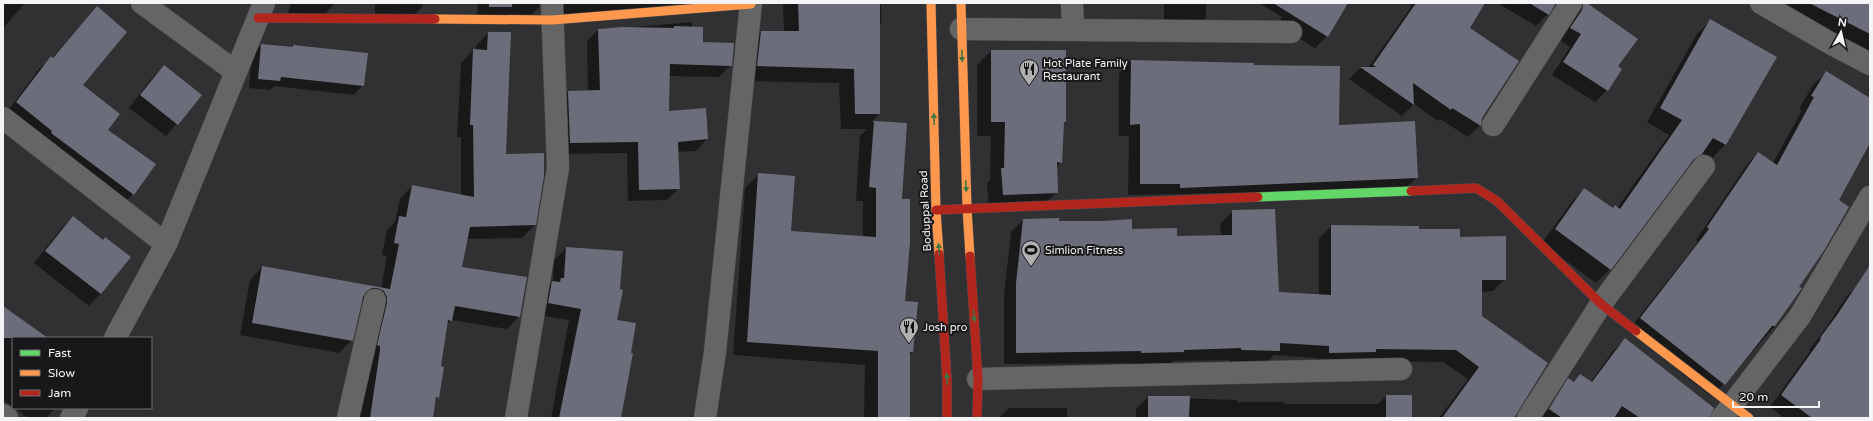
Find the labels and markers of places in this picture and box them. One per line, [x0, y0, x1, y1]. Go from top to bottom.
place label: Hot Plate Family Restaurant [1043, 57, 1128, 83]
restaurant icon: Hot Plate Family Restaurant [1018, 58, 1040, 86]
sports icon: Simlion Fitness [1020, 239, 1042, 267]
place label: Simlion Fitness [1045, 244, 1123, 257]
restaurant icon: Josh pro [898, 316, 920, 344]
place label: Josh pro [923, 321, 968, 334]

